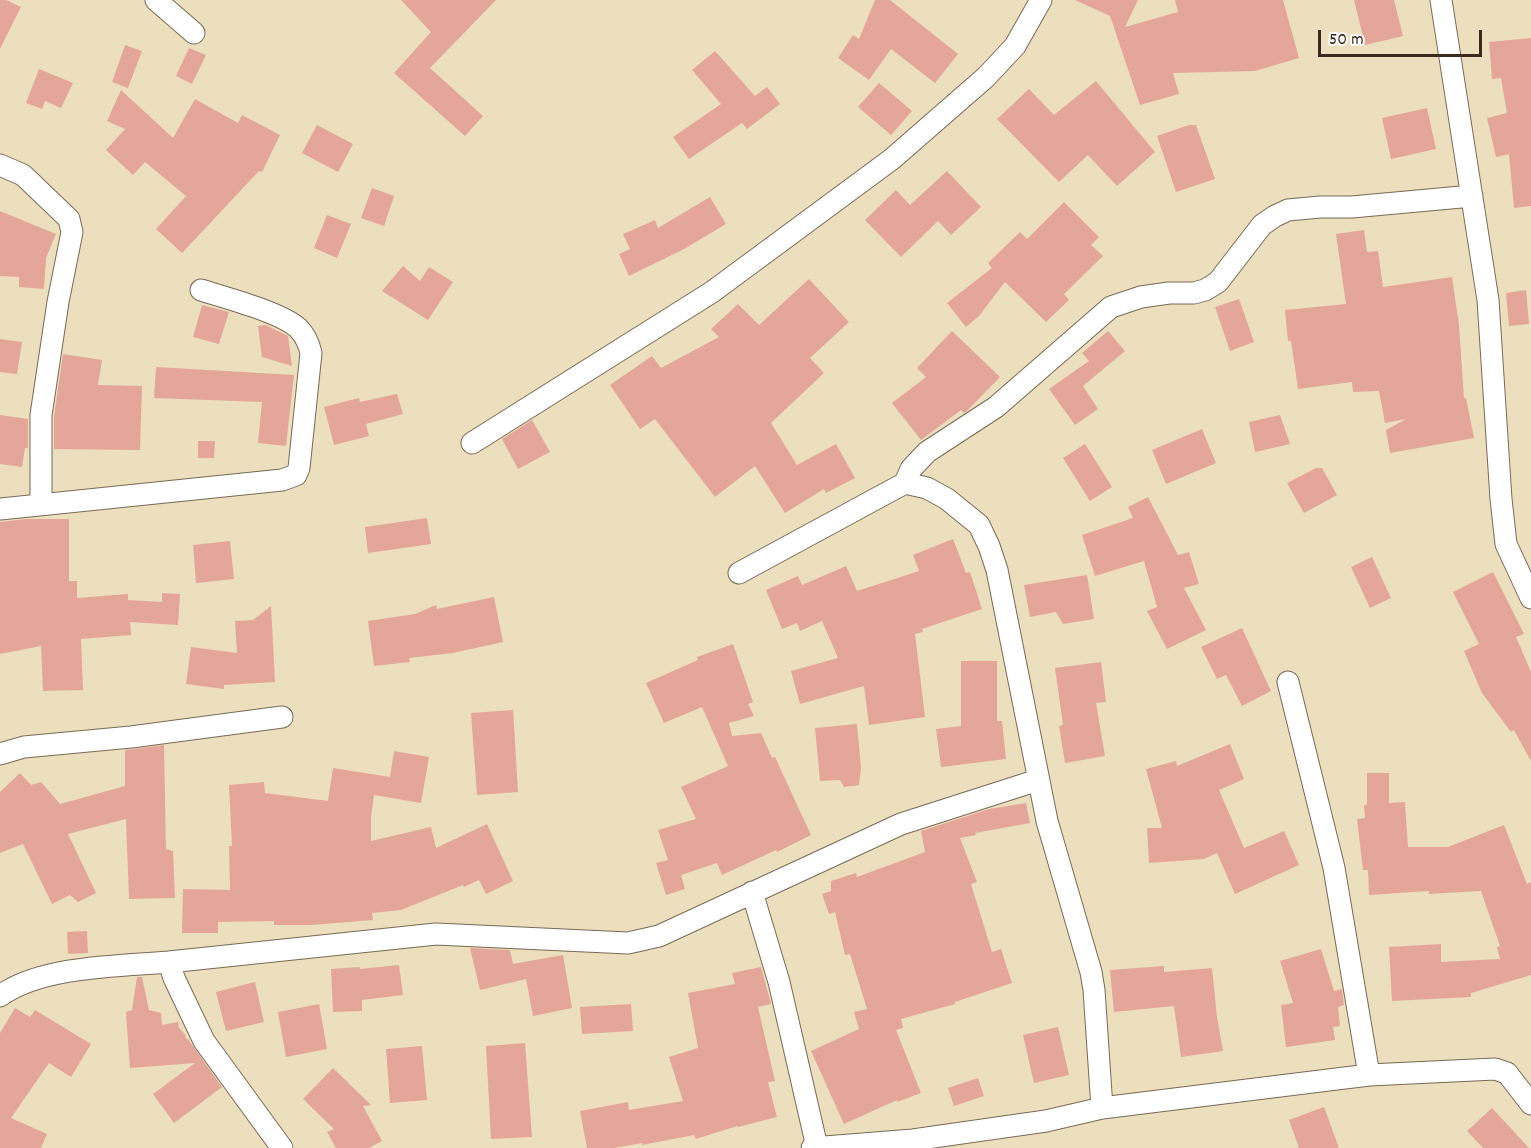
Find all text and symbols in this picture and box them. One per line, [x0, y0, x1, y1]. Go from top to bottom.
scale bar [1321, 18, 1484, 56]
text: 50 m [1329, 28, 1364, 53]

